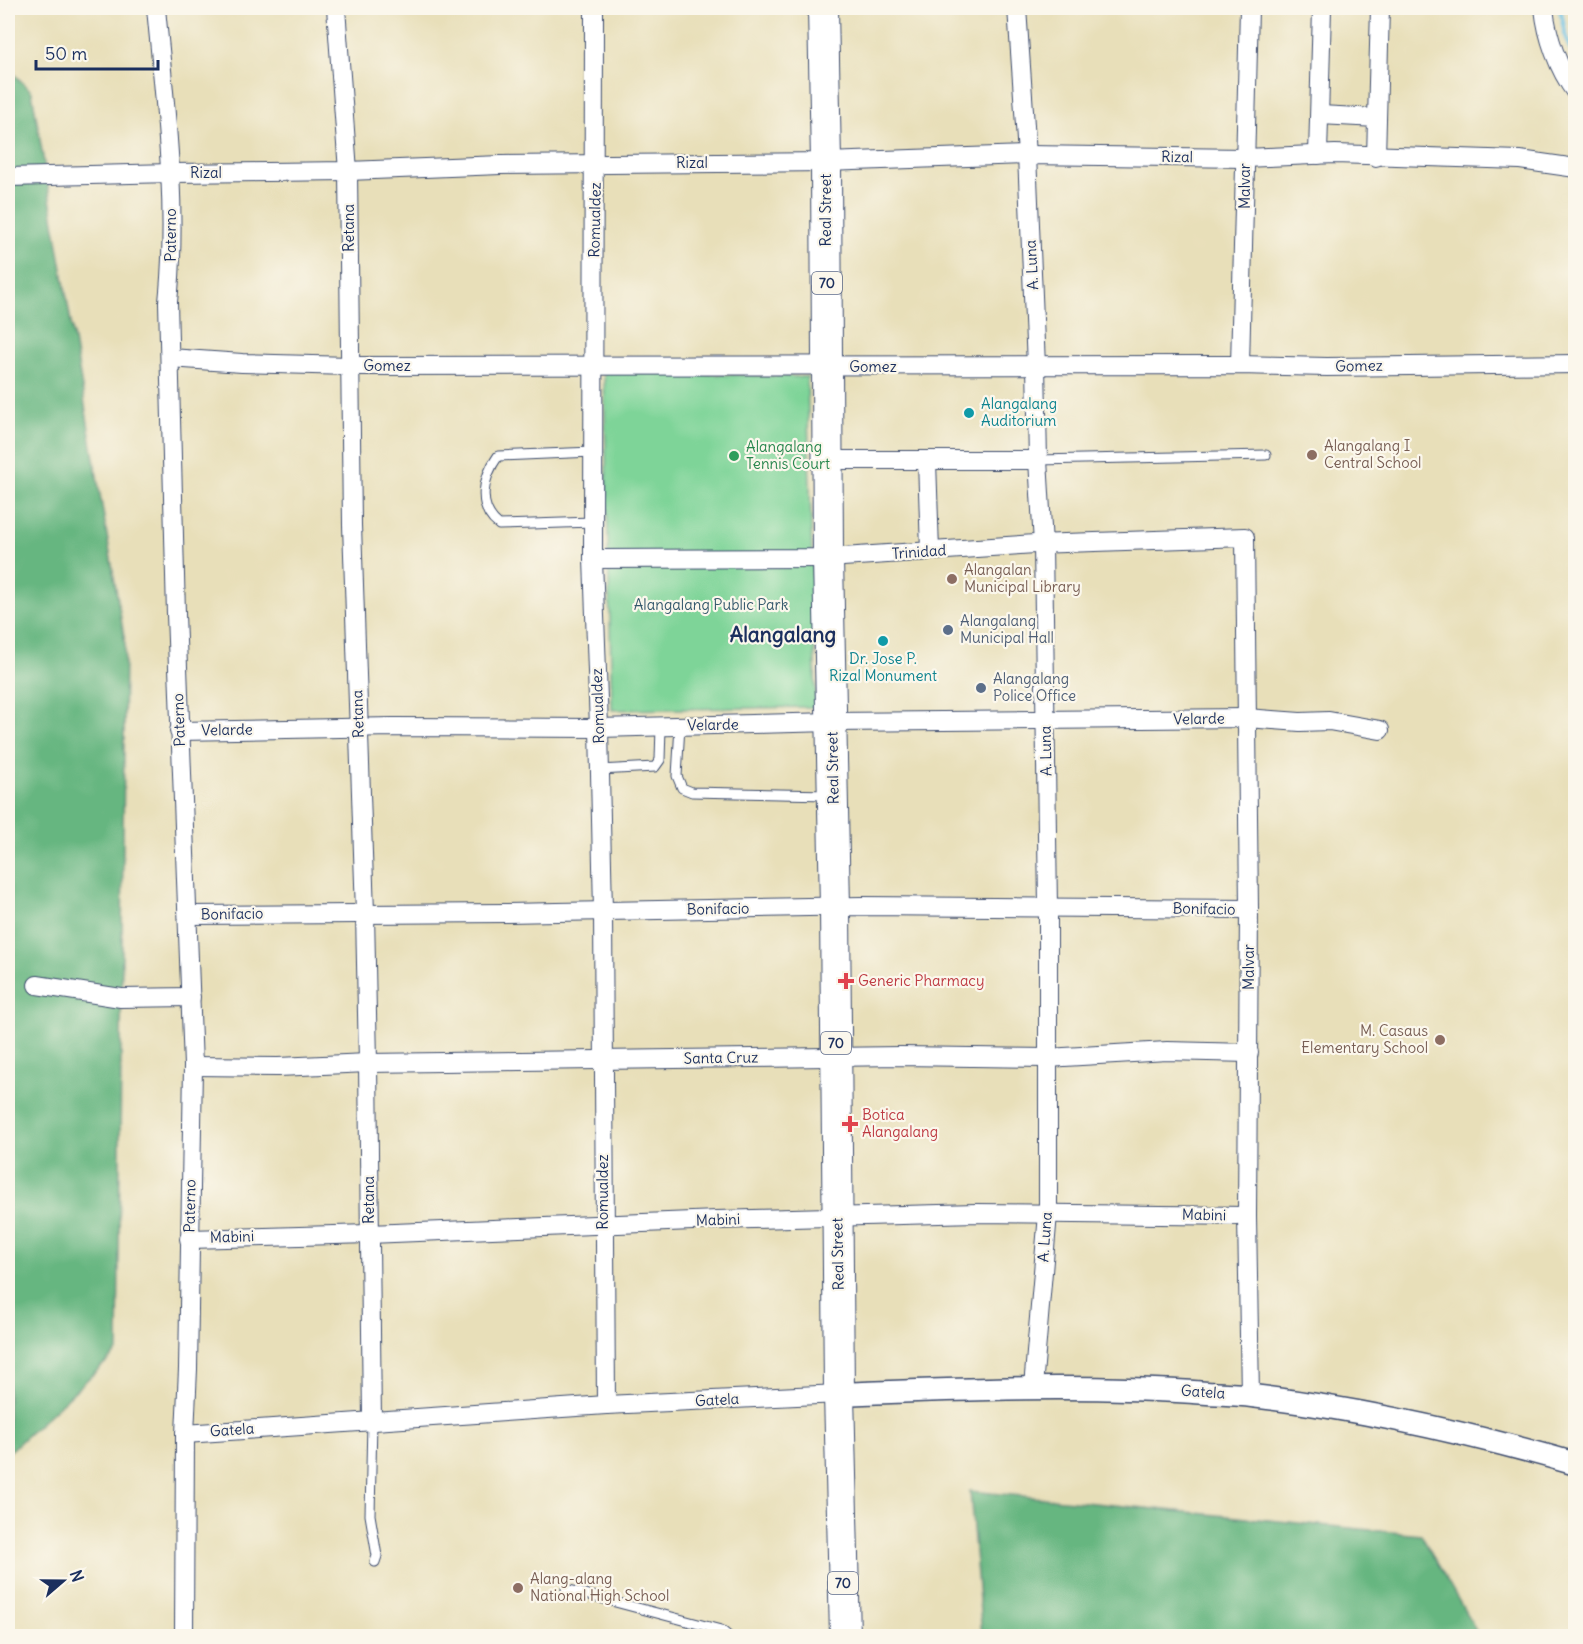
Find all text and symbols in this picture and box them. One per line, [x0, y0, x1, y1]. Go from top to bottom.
scale bar [36, 33, 158, 71]
text: 50 m [45, 42, 87, 65]
street label: Rizal [1161, 147, 1193, 166]
street label: Rizal [676, 153, 708, 172]
street label: Rizal [190, 163, 222, 182]
street label: Malvar [1235, 163, 1254, 209]
street label: Real Street [816, 174, 835, 246]
street label: Romualdez [584, 182, 605, 258]
street label: Retana [339, 203, 358, 252]
street label: Paterno [161, 208, 180, 262]
street label: A. Luna [1021, 239, 1042, 291]
road number: 70 [812, 272, 842, 294]
street label: Gomez [363, 356, 411, 375]
street label: Gomez [1335, 356, 1383, 375]
street label: Gomez [849, 357, 897, 376]
place label: Alangalang Auditorium [981, 394, 1057, 430]
marker: Alangalang Auditorium [962, 406, 976, 420]
place label: Alangalang I Central School [1324, 436, 1421, 472]
place label: Alangalang Tennis Court [746, 437, 830, 473]
marker: Alangalang I Central School [1305, 448, 1319, 462]
marker: Alangalang Tennis Court [727, 449, 741, 463]
street label: Trinidad [891, 540, 947, 563]
place label: Alangalan Municipal Library [964, 560, 1081, 596]
marker: Alangalan Municipal Library [945, 572, 959, 586]
park label: Alangalang Public Park [634, 595, 789, 614]
place label: Alangalang Municipal Hall [960, 611, 1054, 647]
district label: Alangalang [730, 621, 836, 648]
marker: Alangalang Municipal Hall [941, 623, 955, 637]
marker: Dr. Jose P. Rizal Monument [876, 634, 890, 648]
place label: Dr. Jose P. Rizal Monument [829, 649, 937, 685]
street label: Romualdez [587, 668, 608, 744]
place label: Alangalang Police Office [993, 669, 1076, 705]
marker: Alangalang Police Office [974, 681, 988, 695]
street label: Retana [347, 689, 368, 738]
street label: Paterno [168, 693, 189, 747]
street label: Velarde [1173, 709, 1225, 728]
street label: Velarde [687, 715, 739, 734]
street label: Velarde [201, 720, 253, 739]
street label: A. Luna [1036, 725, 1055, 776]
street label: Real Street [822, 731, 843, 805]
street label: Bonifacio [686, 898, 750, 919]
street label: Bonifacio [1172, 898, 1236, 919]
street label: Bonifacio [200, 903, 264, 924]
street label: Malvar [1239, 944, 1258, 990]
place label: Generic Pharmacy [858, 971, 985, 990]
marker: Generic Pharmacy [839, 974, 853, 988]
place label: M. Casaus Elementary School [1301, 1021, 1428, 1057]
road number: 70 [821, 1032, 851, 1054]
marker: M. Casaus Elementary School [1433, 1033, 1447, 1047]
street label: Santa Cruz [684, 1047, 758, 1068]
place label: Botica Alangalang [862, 1105, 938, 1141]
marker: Botica Alangalang [843, 1117, 857, 1131]
street label: Romualdez [593, 1154, 612, 1230]
street label: Retana [359, 1175, 378, 1224]
street label: Paterno [180, 1179, 199, 1233]
street label: Mabini [1182, 1205, 1226, 1224]
street label: Mabini [696, 1209, 740, 1230]
street label: A. Luna [1033, 1211, 1056, 1263]
street label: Real Street [827, 1217, 848, 1291]
street label: Mabini [210, 1226, 254, 1247]
street label: Gatela [1180, 1380, 1226, 1403]
street label: Gatela [694, 1389, 740, 1410]
street label: Gatela [209, 1418, 255, 1441]
north arrow [33, 1551, 93, 1611]
text: N [66, 1567, 88, 1584]
place label: Alang-alang National High School [530, 1569, 669, 1605]
road number: 70 [828, 1572, 858, 1594]
marker: Alang-alang National High School [511, 1581, 525, 1595]

